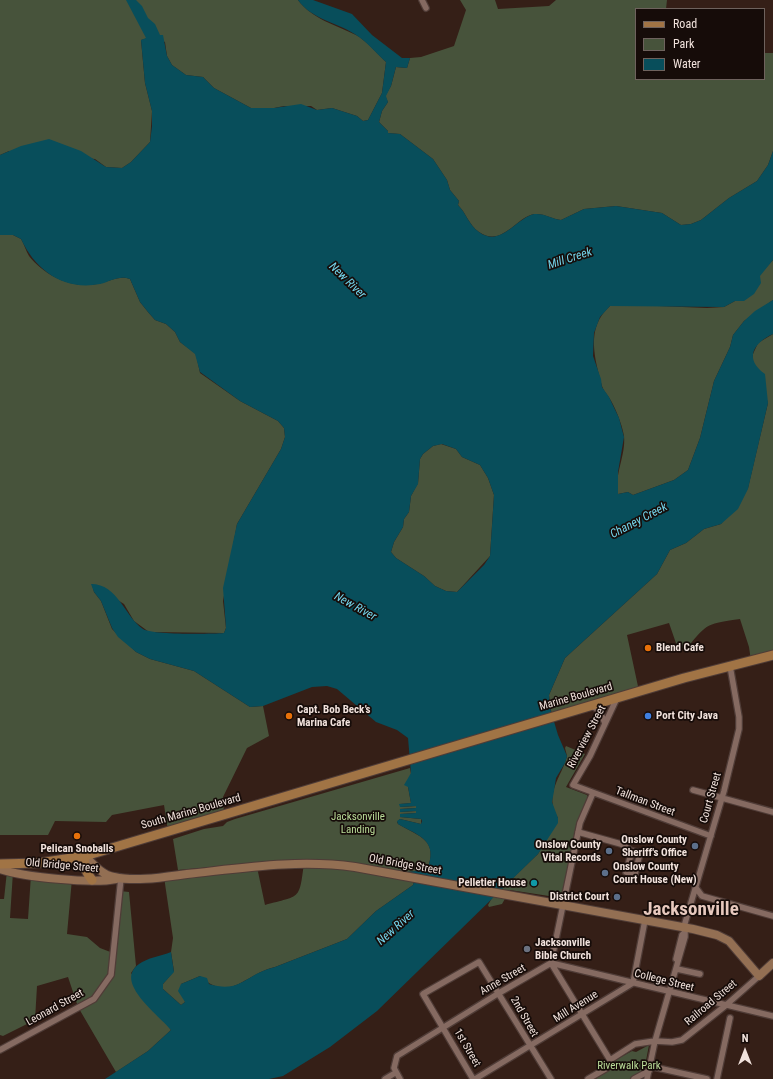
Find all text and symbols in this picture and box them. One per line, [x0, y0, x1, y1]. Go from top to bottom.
legend [635, 8, 765, 80]
text: Road [673, 17, 697, 31]
text: Park [673, 37, 694, 51]
text: Water [673, 57, 701, 71]
water label: Mill Creek [546, 245, 594, 273]
water label: New River [326, 260, 368, 302]
water label: Chaney Creek [608, 500, 670, 542]
water label: New River [332, 590, 378, 624]
place label: Blend Cafe [656, 641, 704, 655]
marker: Blend Cafe [643, 643, 653, 653]
street label: Marine Boulevard [538, 680, 614, 714]
place label: Capt. Bob Beck’s Marina Cafe [297, 703, 371, 729]
street label: Riverview Street [565, 703, 609, 771]
place label: Port City Java [656, 709, 718, 723]
marker: Capt. Bob Beck’s Marina Cafe [284, 711, 294, 721]
marker: Port City Java [643, 711, 653, 721]
street label: Court Street [697, 771, 725, 825]
street label: Tallman Street [613, 785, 677, 819]
street label: South Marine Boulevard [140, 791, 242, 833]
park label: Jacksonville Landing [331, 810, 385, 836]
marker: Pelican Snoballs [72, 831, 82, 841]
place label: Onslow County Sheriff's Office [621, 833, 687, 859]
place label: Onslow County Vital Records [535, 838, 601, 864]
marker: Onslow County Sheriff's Office [690, 841, 700, 851]
place label: Pelican Snoballs [40, 842, 114, 856]
marker: Onslow County Vital Records [604, 846, 614, 856]
street label: Old Bridge Street [368, 852, 442, 878]
street label: Old Bridge Street [25, 856, 99, 876]
place label: Onslow County Court House (New) [613, 860, 696, 886]
marker: Onslow County Court House (New) [600, 868, 610, 878]
place label: Pelletier House [458, 876, 526, 890]
marker: Pelletier House [529, 878, 539, 888]
place label: District Court [550, 890, 609, 904]
marker: District Court [612, 892, 622, 902]
district label: Jacksonville [643, 899, 739, 921]
water label: New River [374, 907, 418, 949]
place label: Jacksonville Bible Church [535, 936, 591, 962]
marker: Jacksonville Bible Church [522, 944, 532, 954]
street label: Anne Street [478, 962, 528, 998]
street label: College Street [633, 967, 695, 995]
street label: Railroad Street [682, 977, 740, 1029]
street label: Leonard Street [24, 987, 86, 1029]
street label: Mill Avenue [551, 988, 601, 1026]
street label: 2nd Street [507, 994, 541, 1040]
street label: 1st Street [451, 1027, 483, 1069]
north arrow [725, 1031, 765, 1071]
text: N [742, 1032, 748, 1045]
park label: Riverwalk Park [597, 1059, 661, 1073]

